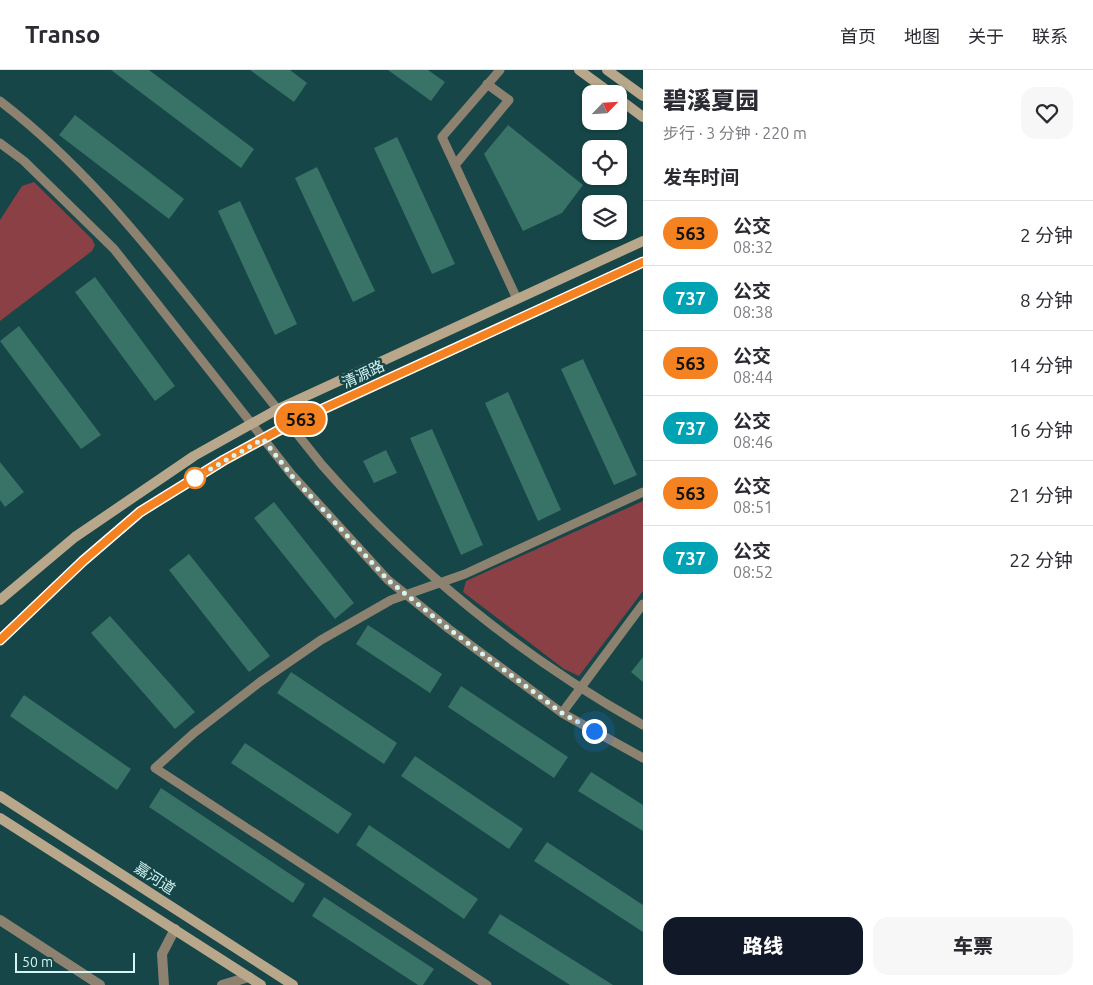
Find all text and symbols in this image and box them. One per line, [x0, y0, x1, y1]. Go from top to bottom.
text: Transo [25, 21, 100, 48]
text: 首页 [840, 26, 876, 46]
text: 地图 [904, 26, 940, 46]
text: 关于 [968, 26, 1004, 46]
text: 联系 [1032, 26, 1068, 46]
north arrow [582, 85, 628, 130]
map controls [582, 85, 627, 240]
text: 碧溪夏园 [663, 87, 759, 114]
button: heart [1021, 87, 1073, 139]
text: 步行 · 3 分钟 · 220 m [663, 124, 807, 142]
button: locate [582, 140, 627, 185]
text: 发车时间 [663, 166, 739, 188]
button: layers [582, 195, 627, 240]
text: 公交 [733, 215, 771, 237]
text: 563 [675, 223, 706, 243]
text: 2 分钟 [1020, 224, 1073, 246]
text: 08:32 [733, 238, 773, 256]
text: 公交 [733, 280, 771, 302]
text: 737 [675, 288, 706, 308]
text: 8 分钟 [1020, 289, 1073, 311]
text: 08:38 [733, 303, 773, 321]
text: 公交 [733, 345, 771, 367]
text: 563 [675, 353, 706, 373]
text: 14 分钟 [1009, 354, 1073, 376]
street label: 清源路 [339, 357, 387, 391]
text: 08:44 [733, 368, 773, 386]
line badge: 563 [272, 403, 330, 435]
text: 563 [286, 409, 316, 429]
text: 公交 [733, 410, 771, 432]
text: 737 [675, 418, 706, 438]
text: 16 分钟 [1009, 419, 1073, 441]
text: 08:46 [733, 433, 773, 451]
unlabelled marker [184, 467, 206, 489]
text: 公交 [733, 475, 771, 497]
text: 563 [675, 483, 706, 503]
text: 21 分钟 [1009, 484, 1073, 506]
text: 08:51 [733, 498, 773, 516]
text: 公交 [733, 540, 771, 562]
text: 737 [675, 548, 706, 568]
text: 22 分钟 [1009, 549, 1073, 571]
text: 08:52 [733, 563, 773, 581]
your location [582, 719, 607, 744]
street label: 嘉河道 [131, 859, 179, 897]
button: 路线 [663, 917, 863, 975]
button: 车票 [873, 917, 1073, 975]
scale bar [15, 950, 135, 973]
text: 50 m [22, 954, 53, 970]

